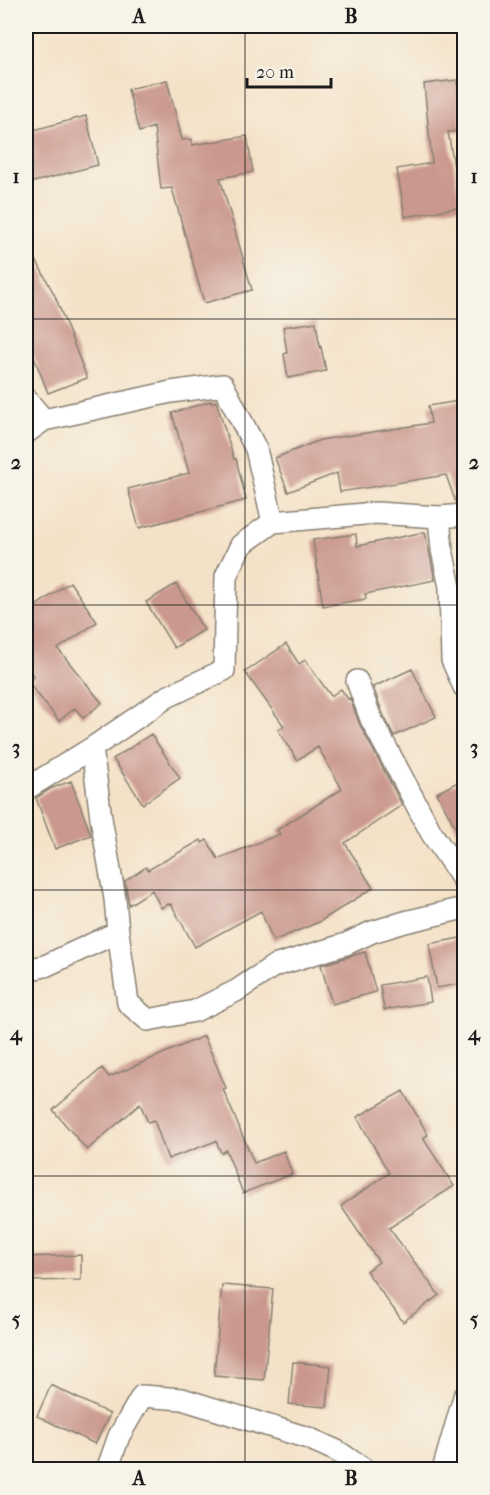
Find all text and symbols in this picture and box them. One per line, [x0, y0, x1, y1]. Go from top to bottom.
text: A [131, 5, 147, 28]
text: B [344, 5, 358, 28]
scale bar [247, 51, 331, 89]
text: 20 m [256, 62, 294, 83]
text: 1 [12, 165, 20, 188]
text: 1 [470, 165, 478, 188]
text: 2 [11, 451, 21, 474]
text: 2 [469, 451, 479, 474]
text: 3 [12, 736, 20, 759]
text: 3 [470, 736, 478, 759]
text: 4 [9, 1022, 23, 1046]
text: 4 [467, 1022, 481, 1046]
text: 5 [12, 1308, 21, 1331]
text: 5 [470, 1308, 479, 1331]
text: A [131, 1467, 147, 1490]
text: B [344, 1467, 358, 1490]

